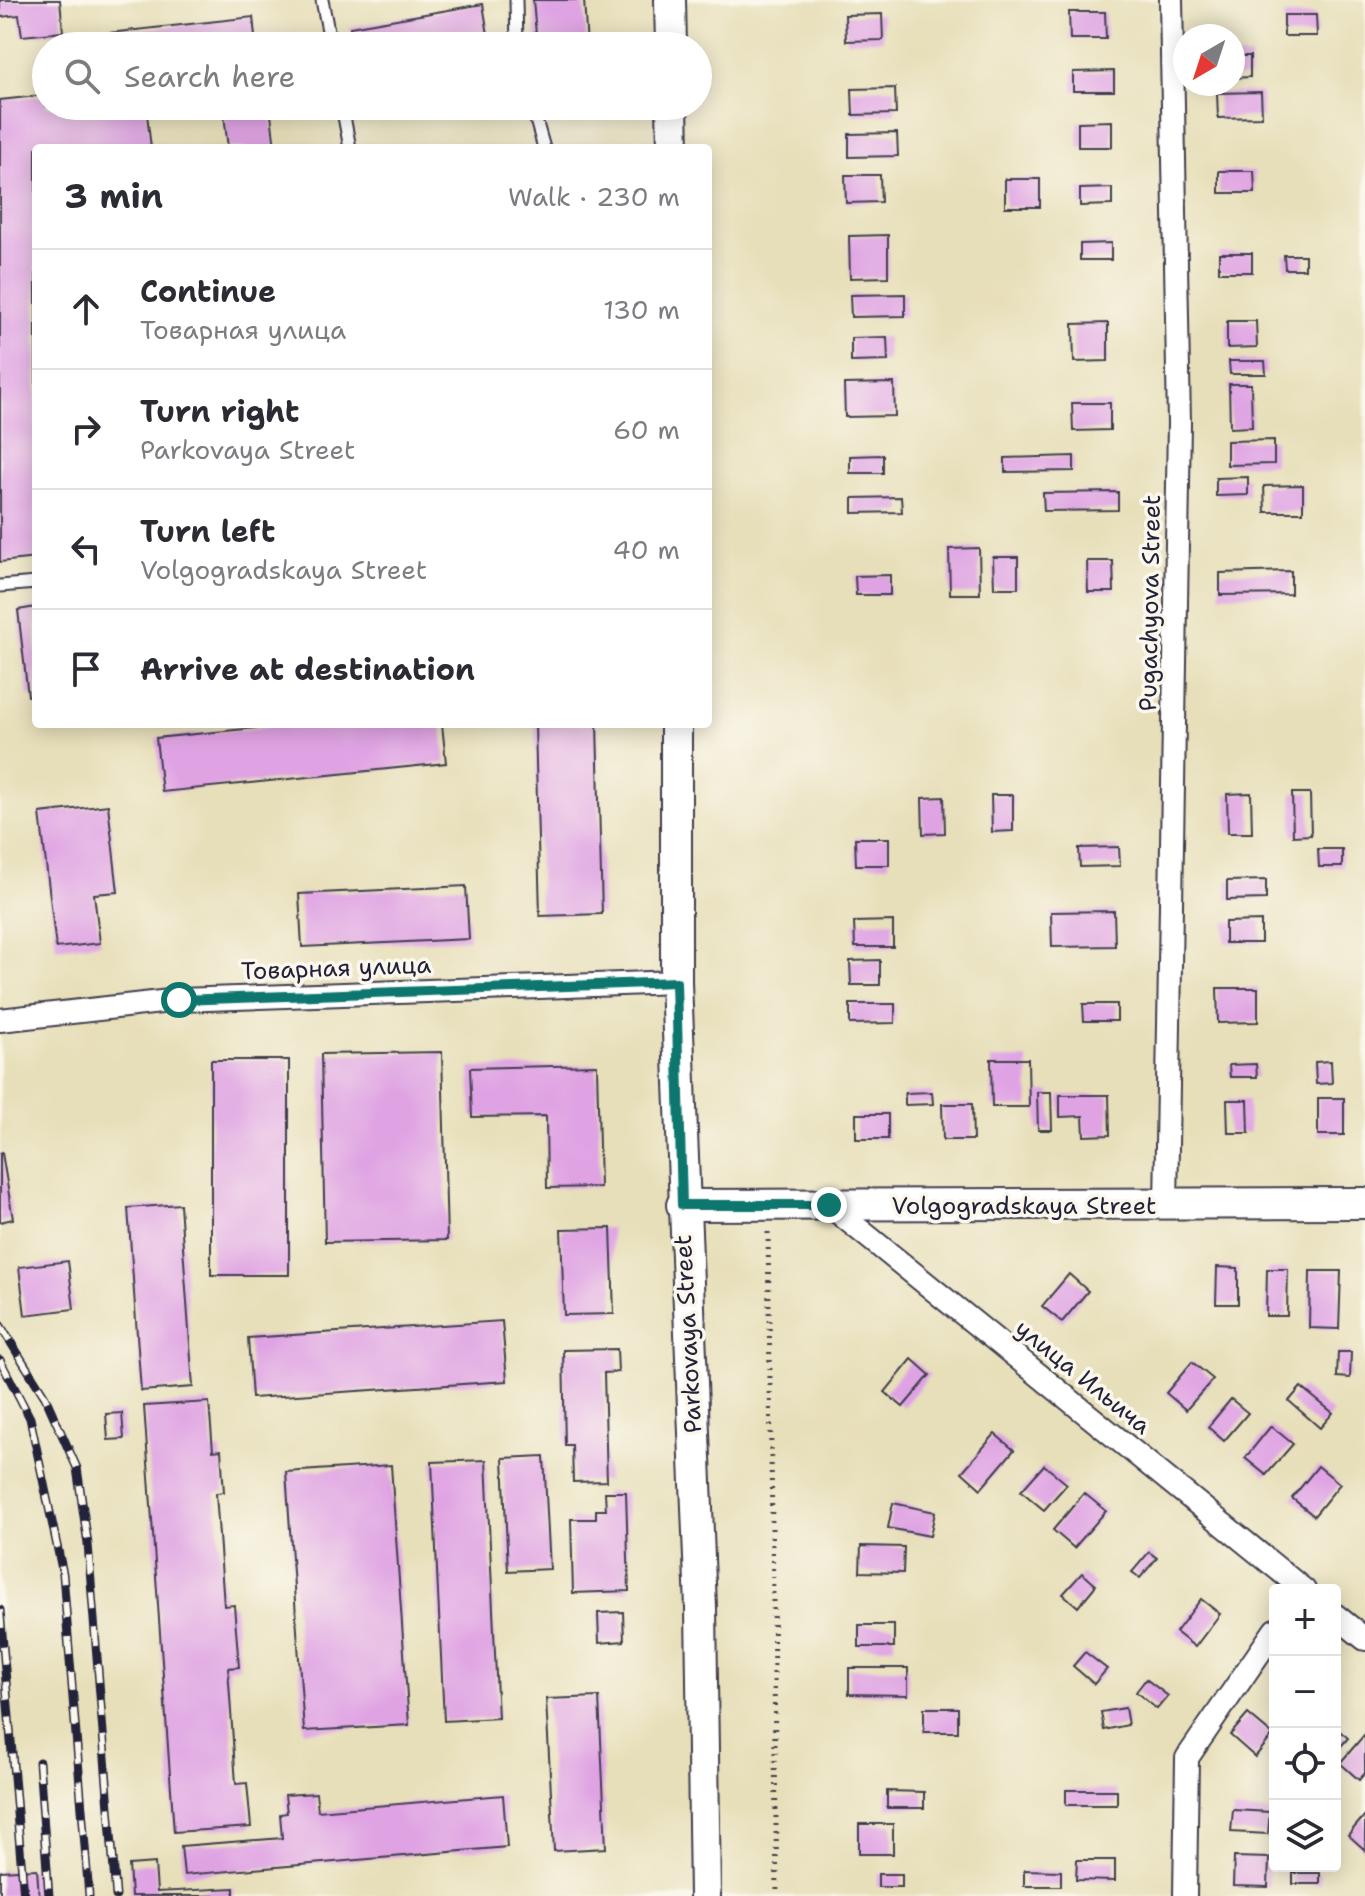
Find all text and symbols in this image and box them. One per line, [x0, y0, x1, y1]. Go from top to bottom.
north arrow [1173, 24, 1245, 96]
search box [32, 32, 712, 120]
icon: search [60, 54, 104, 98]
text: Search here [124, 56, 295, 97]
text: 3 min [64, 173, 163, 219]
text: Walk · 230 m [508, 179, 680, 214]
text: Continue [140, 271, 276, 312]
icon: ahead [64, 287, 108, 331]
text: 130 m [603, 292, 680, 327]
text: Товарная улица [140, 312, 346, 347]
text: Turn right [140, 391, 299, 432]
icon: right [64, 407, 108, 451]
text: 60 m [613, 412, 680, 447]
text: Parkovaya Street [140, 432, 355, 467]
street label: Pugachyova Street [1132, 494, 1168, 712]
text: Turn left [140, 511, 275, 552]
icon: left [64, 527, 108, 571]
text: 40 m [613, 532, 680, 567]
text: Volgogradskaya Street [140, 552, 427, 587]
icon: arrive [64, 647, 108, 691]
text: Arrive at destination [140, 649, 475, 690]
street label: Товарная улица [240, 949, 432, 987]
route start [161, 982, 197, 1018]
route end [811, 1187, 847, 1223]
street label: Volgogradskaya Street [891, 1190, 1157, 1222]
street label: Parkovaya Street [667, 1234, 709, 1434]
street label: улица Ильича [1009, 1312, 1158, 1442]
map controls [1269, 1584, 1341, 1872]
button: + [1269, 1584, 1341, 1656]
button: − [1269, 1656, 1341, 1728]
button: locate [1269, 1728, 1341, 1800]
button: layers [1269, 1800, 1341, 1872]

